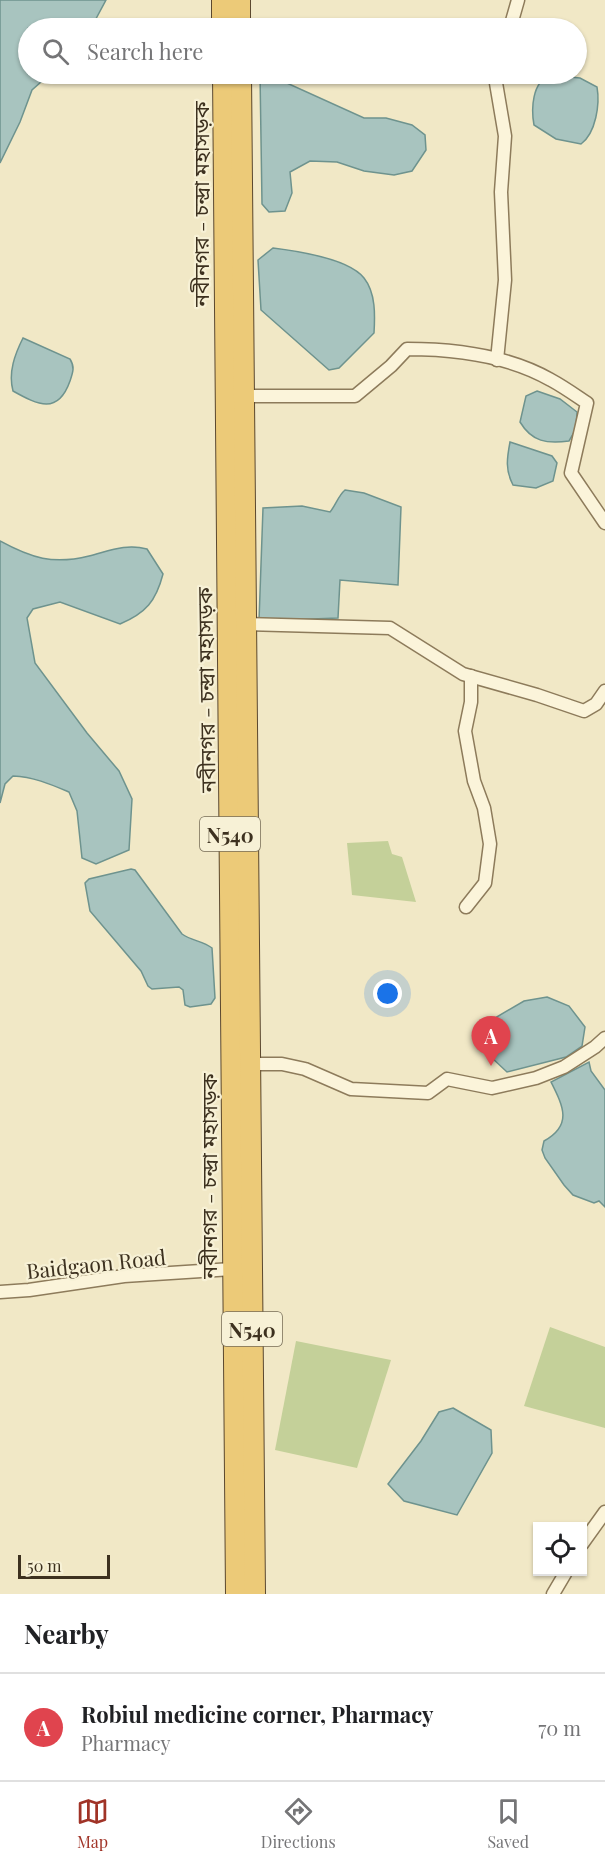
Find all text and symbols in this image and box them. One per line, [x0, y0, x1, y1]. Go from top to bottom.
search box [18, 18, 587, 84]
icon: search [39, 35, 72, 68]
text: Search here [87, 36, 203, 66]
street label: নবীনগর - চন্দ্রা মহাসড়ক [186, 100, 214, 308]
street label: নবীনগর - চন্দ্রা মহাসড়ক [189, 586, 221, 794]
road number: N540 [200, 817, 260, 851]
your location [373, 979, 402, 1008]
pin: A [472, 1016, 510, 1066]
street label: নবীনগর - চন্দ্রা মহাসড়ক [194, 1072, 222, 1280]
street label: Baidgaon Road [25, 1242, 167, 1284]
road number: N540 [222, 1312, 282, 1346]
map controls [533, 1522, 587, 1576]
button: locate [533, 1522, 587, 1576]
scale bar [18, 1552, 110, 1580]
text: 50 m [27, 1555, 61, 1576]
text: Nearby [24, 1616, 109, 1651]
text: Robiul medicine corner, Pharmacy [81, 1699, 433, 1729]
text: A [37, 1714, 50, 1741]
text: 70 m [538, 1714, 581, 1741]
text: Pharmacy [81, 1729, 171, 1756]
tab: Map [76, 1795, 109, 1852]
tab: Directions [261, 1795, 336, 1852]
tab: Saved [487, 1795, 529, 1852]

